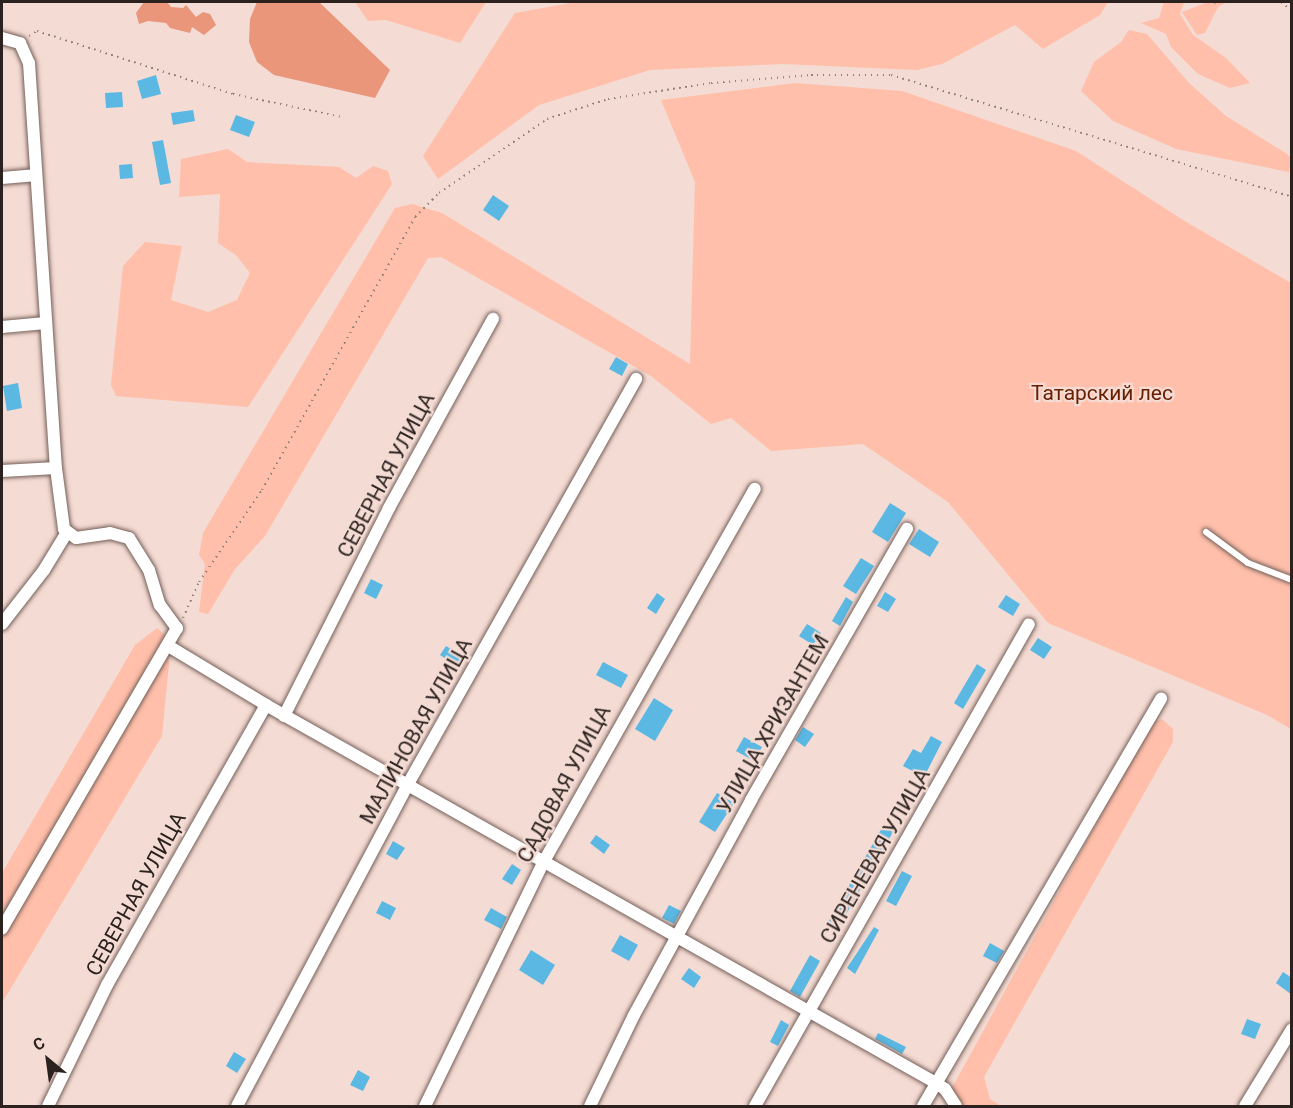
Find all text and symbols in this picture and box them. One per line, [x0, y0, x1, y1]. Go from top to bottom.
park label: Татарский лес [1031, 380, 1173, 406]
street label: СЕВЕРНАЯ УЛИЦА [332, 388, 440, 562]
street label: УЛИЦА ХРИЗАНТЕМ [712, 630, 834, 818]
street label: МАЛИНОВАЯ УЛИЦА [354, 634, 478, 828]
street label: САДОВАЯ УЛИЦА [512, 701, 616, 867]
street label: СИРЕНЕВАЯ УЛИЦА [815, 764, 935, 948]
street label: СЕВЕРНАЯ УЛИЦА [81, 808, 191, 980]
north arrow [18, 1030, 78, 1090]
text: С [30, 1033, 48, 1055]

